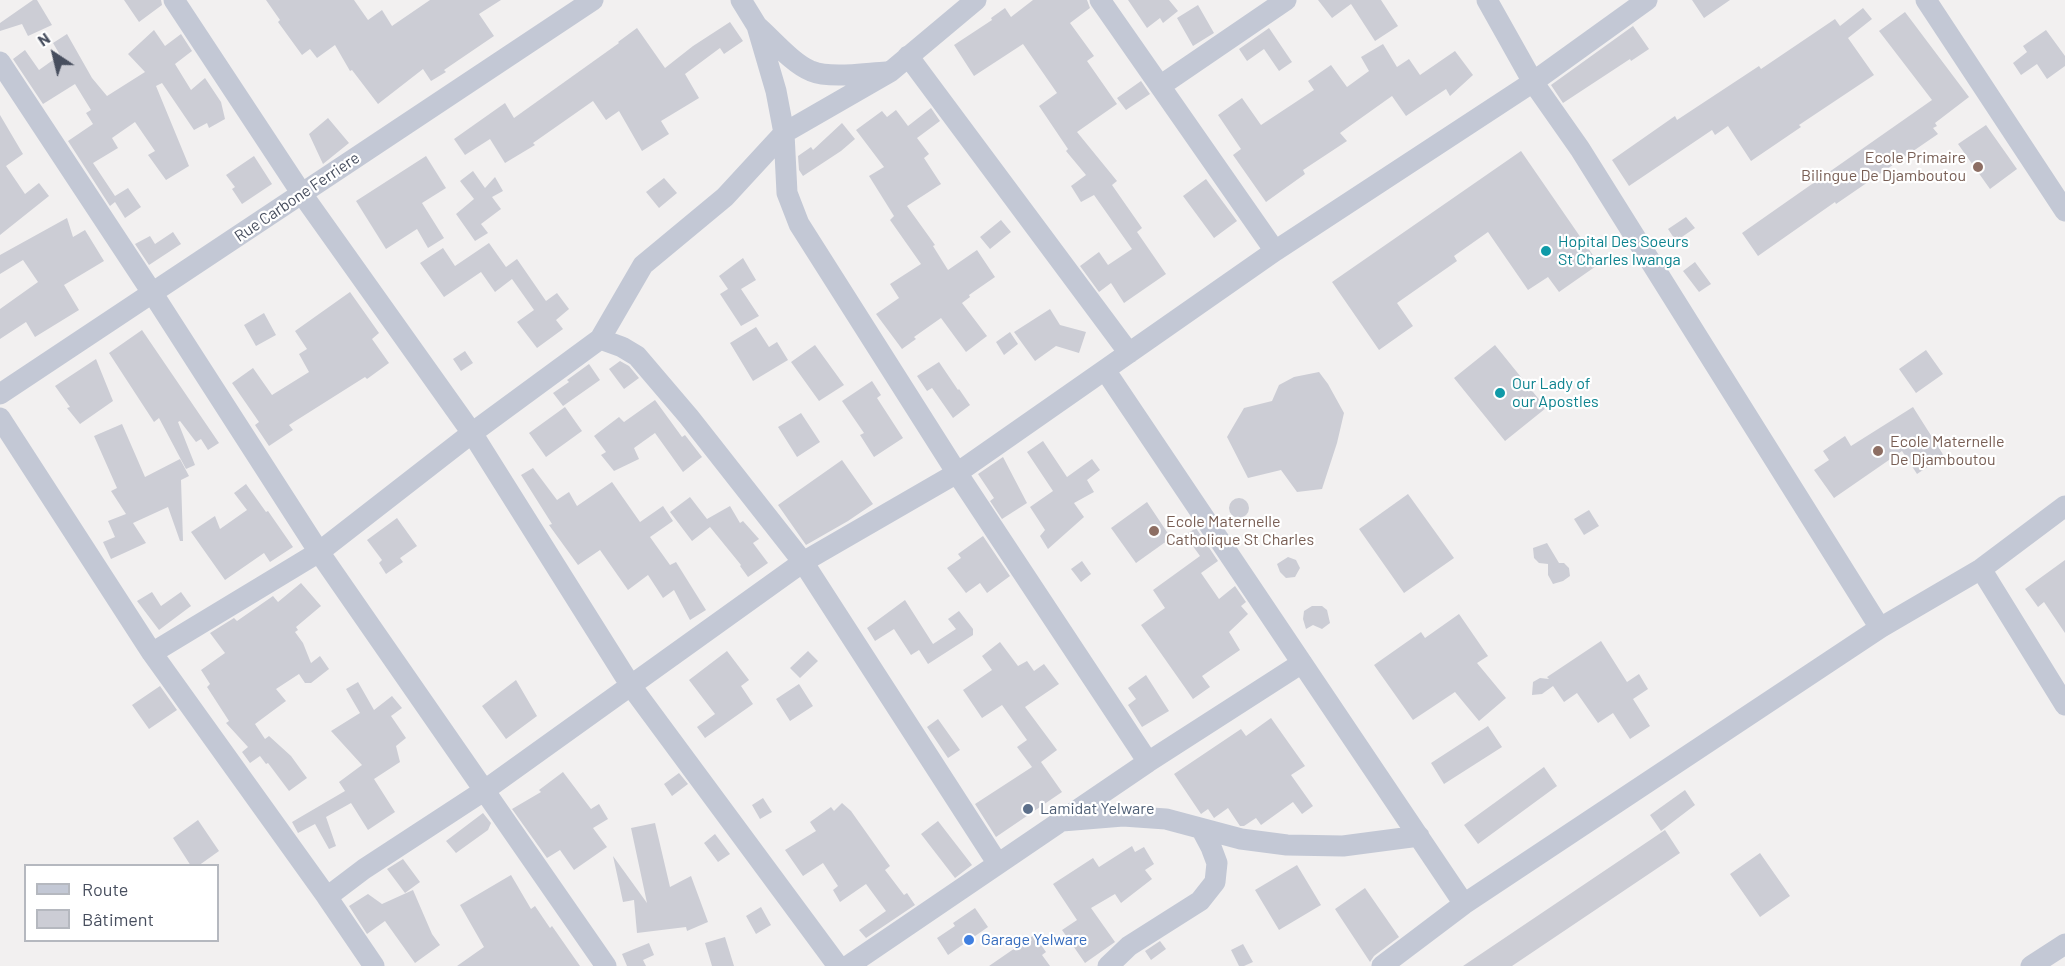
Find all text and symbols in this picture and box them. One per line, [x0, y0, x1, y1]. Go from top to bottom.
north arrow [24, 24, 84, 84]
text: N [34, 28, 53, 50]
street label: Rue Carbone Ferriere [231, 148, 363, 246]
place label: Ecole Primaire Bilingue De Djamboutou [1801, 148, 1966, 186]
marker: Ecole Primaire Bilingue De Djamboutou [1971, 160, 1985, 174]
place label: Hopital Des Soeurs St Charles Iwanga [1558, 232, 1689, 270]
marker: Hopital Des Soeurs St Charles Iwanga [1539, 244, 1553, 258]
place label: Our Lady of our Apostles [1512, 374, 1599, 412]
marker: Our Lady of our Apostles [1493, 386, 1507, 400]
place label: Ecole Maternelle De Djamboutou [1890, 432, 2004, 470]
marker: Ecole Maternelle De Djamboutou [1871, 444, 1885, 458]
place label: Ecole Maternelle Catholique St Charles [1166, 512, 1314, 550]
marker: Ecole Maternelle Catholique St Charles [1147, 524, 1161, 538]
place label: Lamidat Yelware [1040, 799, 1155, 819]
marker: Lamidat Yelware [1021, 802, 1035, 816]
legend [24, 864, 219, 942]
text: Route [82, 878, 128, 900]
text: Bâtiment [82, 908, 154, 930]
place label: Garage Yelware [981, 930, 1087, 950]
marker: Garage Yelware [962, 933, 976, 947]

